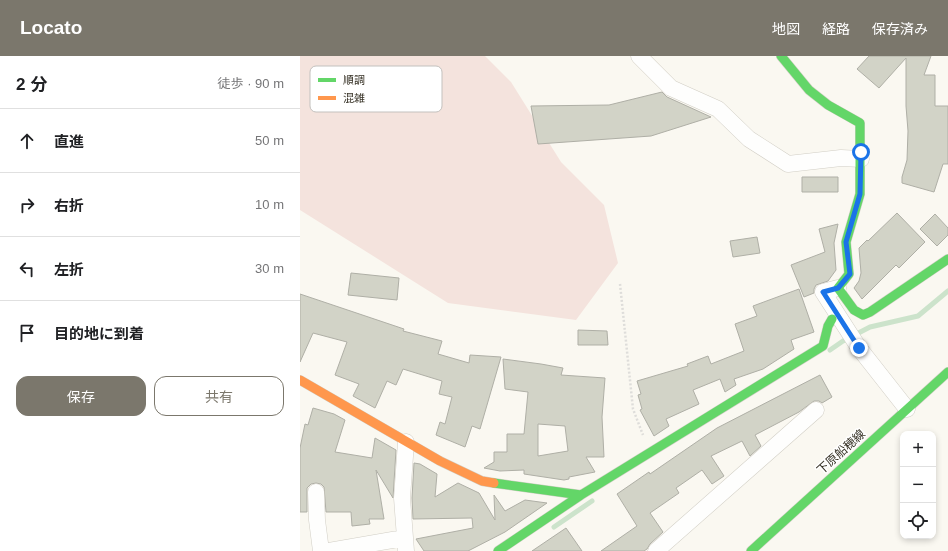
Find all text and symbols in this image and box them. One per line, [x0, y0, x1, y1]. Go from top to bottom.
text: Locato [20, 17, 82, 38]
text: 地図 [772, 21, 800, 37]
text: 経路 [822, 21, 850, 37]
text: 保存済み [872, 21, 928, 37]
legend [310, 66, 442, 112]
text: 順調 [343, 74, 365, 86]
text: 2 分 [16, 75, 47, 94]
text: 徒歩 · 90 m [218, 76, 284, 91]
text: 混雑 [343, 92, 365, 104]
icon: ahead [16, 130, 38, 152]
text: 直進 [54, 133, 84, 150]
text: 50 m [255, 133, 284, 148]
route start [852, 143, 870, 161]
icon: right [16, 194, 38, 216]
text: 右折 [54, 197, 84, 214]
text: 10 m [255, 197, 284, 212]
icon: left [16, 258, 38, 280]
text: 左折 [54, 261, 84, 278]
text: 30 m [255, 261, 284, 276]
icon: arrive [16, 322, 38, 344]
text: 目的地に到着 [54, 325, 144, 342]
route end [850, 339, 868, 357]
button: 保存 [16, 376, 146, 416]
button: 共有 [154, 376, 284, 416]
street label: 下原船穂線 [814, 427, 868, 477]
map controls [900, 431, 936, 539]
button: + [900, 431, 936, 467]
button: − [900, 467, 936, 503]
button: locate [900, 503, 936, 539]

